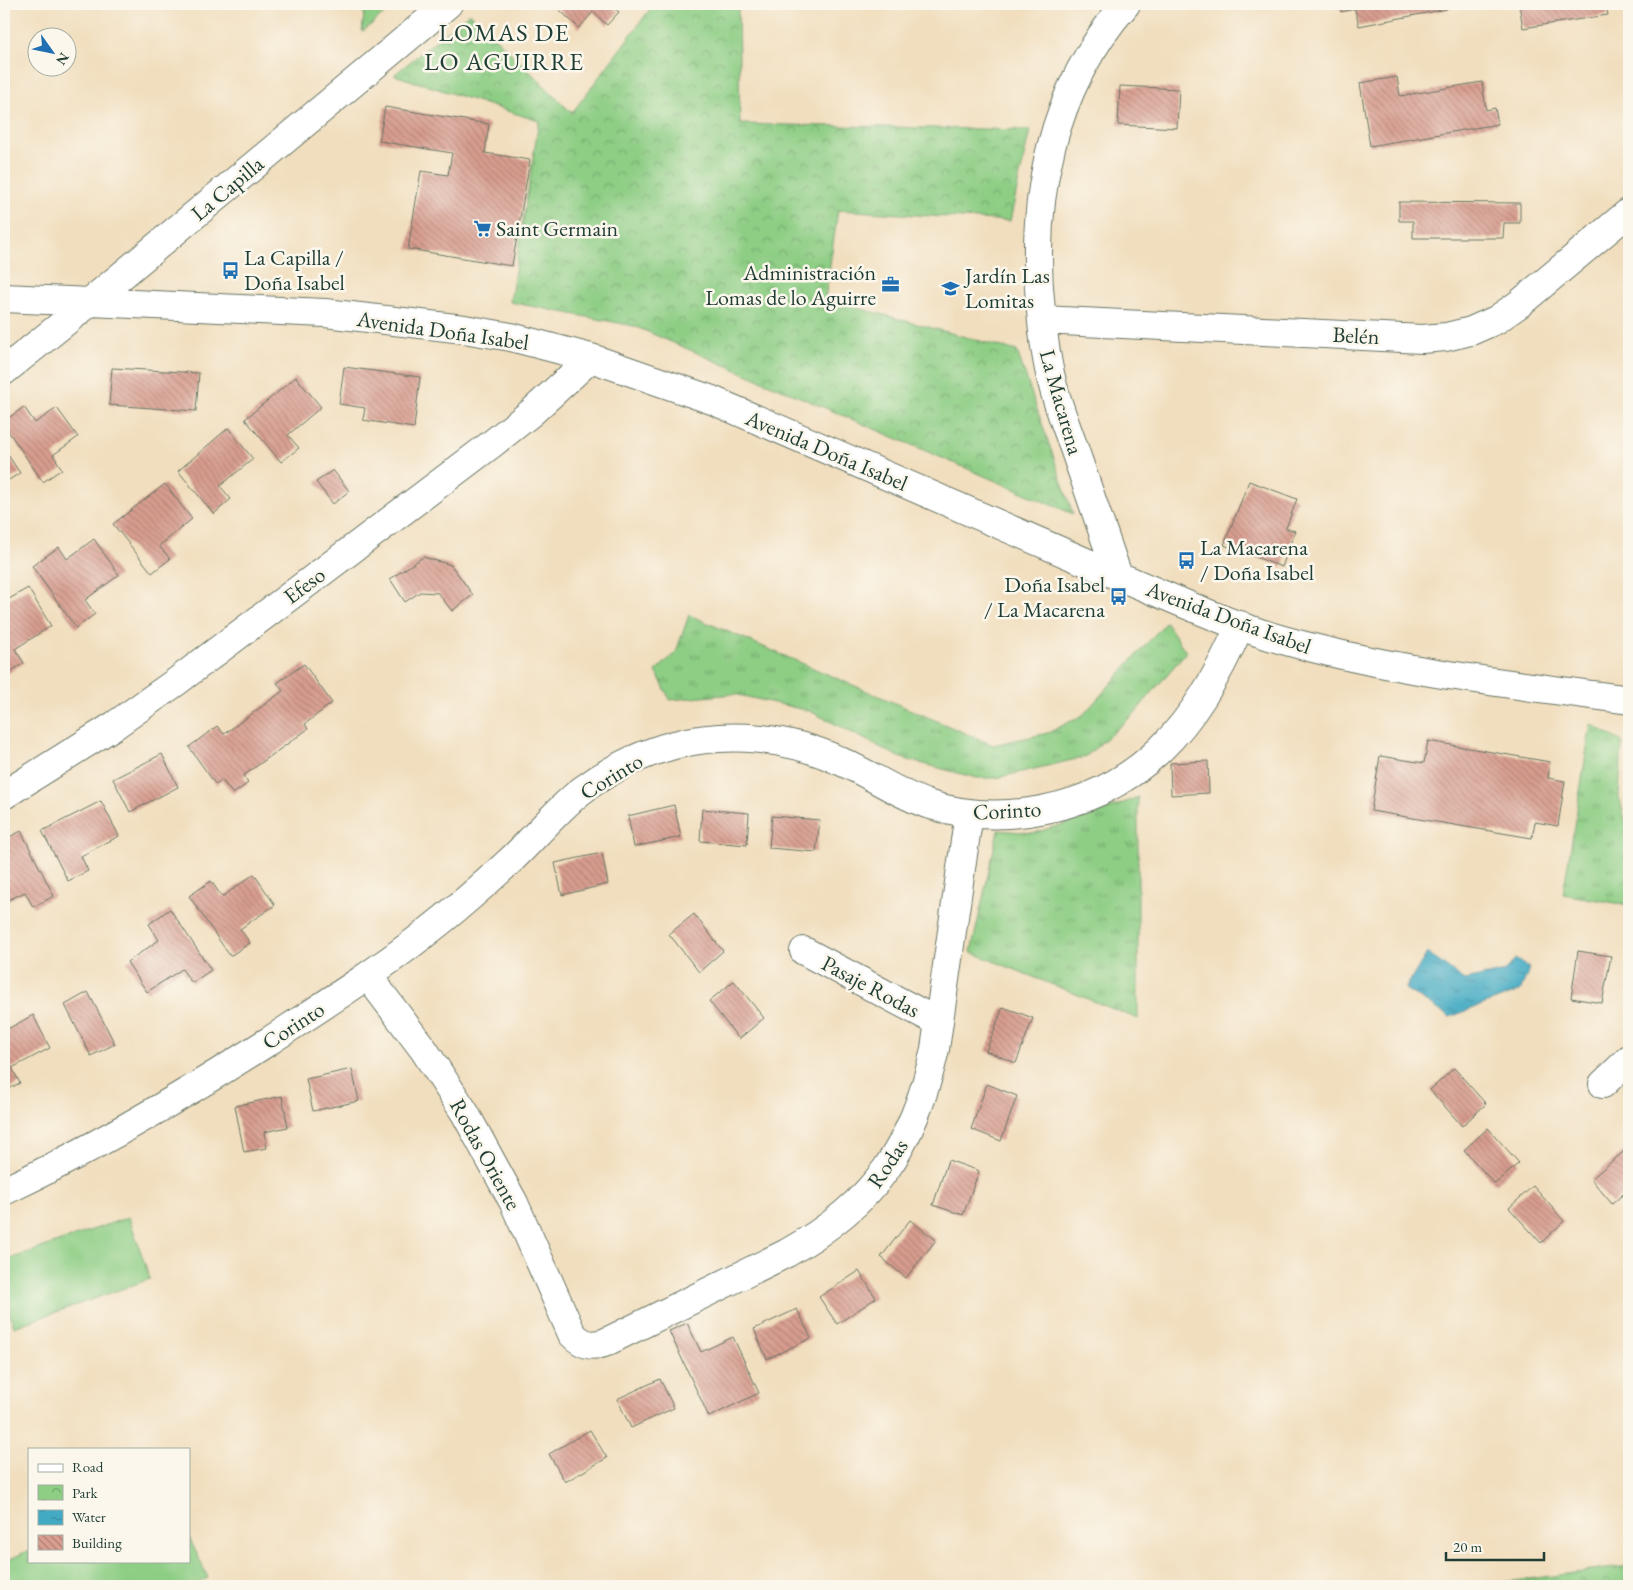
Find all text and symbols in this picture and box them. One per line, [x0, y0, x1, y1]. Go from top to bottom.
district label: LOMAS DE LO AGUIRRE [424, 16, 584, 77]
north arrow [28, 28, 78, 78]
text: N [52, 49, 74, 69]
street label: La Capilla [185, 149, 270, 227]
place label: Saint Germain [496, 214, 619, 243]
supermarket icon: Saint Germain [472, 218, 492, 238]
place label: La Capilla / Doña Isabel [244, 243, 345, 297]
place label: Administración Lomas de lo Aguirre [705, 258, 876, 312]
bus stop icon: La Capilla / Doña Isabel [220, 260, 240, 280]
place label: Jardín Las Lomitas [963, 261, 1050, 315]
office icon: Administración Lomas de lo Aguirre [880, 275, 900, 295]
school or university icon: Jardín Las Lomitas [941, 278, 961, 298]
street label: Avenida Doña Isabel [354, 304, 531, 357]
street label: Belén [1332, 320, 1381, 351]
street label: La Macarena [1033, 346, 1090, 458]
street label: Avenida Doña Isabel [740, 403, 912, 498]
place label: La Macarena / Doña Isabel [1200, 533, 1314, 587]
bus stop icon: La Macarena / Doña Isabel [1176, 550, 1196, 570]
street label: Efeso [277, 560, 331, 611]
place label: Doña Isabel / La Macarena [984, 570, 1105, 624]
street label: Avenida Doña Isabel [1141, 574, 1315, 661]
bus stop icon: Doña Isabel / La Macarena [1109, 587, 1129, 607]
street label: Corinto [574, 746, 648, 807]
street label: Corinto [972, 794, 1042, 827]
street label: Pasaje Rodas [817, 949, 925, 1024]
street label: Corinto [257, 995, 330, 1056]
street label: Rodas Oriente [443, 1093, 528, 1216]
street label: Rodas [860, 1133, 914, 1194]
legend [28, 1448, 190, 1562]
text: Road [72, 1457, 104, 1476]
text: Park [72, 1483, 99, 1502]
text: Water [72, 1507, 106, 1526]
scale bar [1446, 1530, 1543, 1562]
text: Building [72, 1533, 122, 1552]
text: 20 m [1453, 1537, 1482, 1556]

